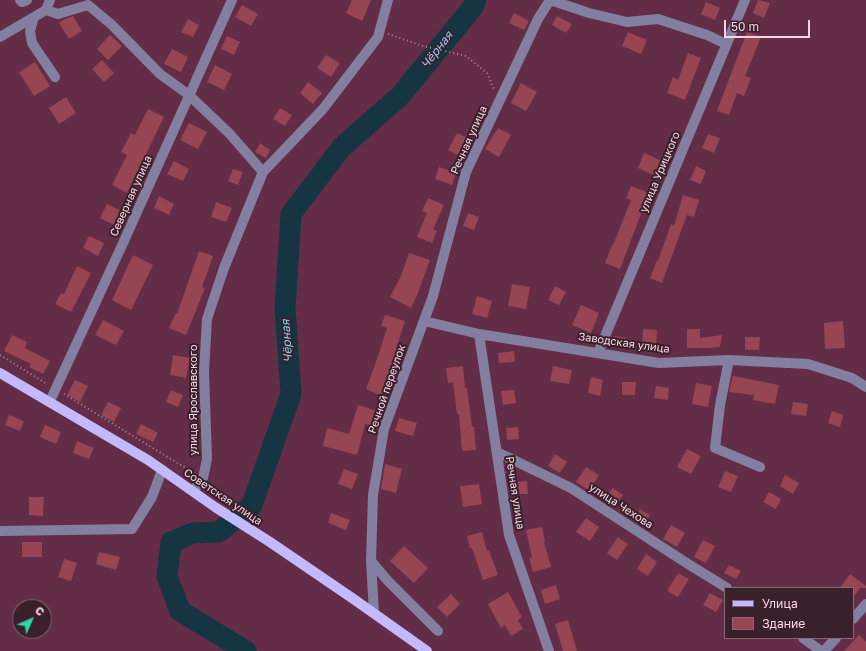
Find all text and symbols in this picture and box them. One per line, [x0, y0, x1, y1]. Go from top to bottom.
scale bar [726, 12, 812, 38]
text: 50 m [731, 19, 759, 34]
water label: Чёрная [418, 28, 456, 72]
street label: Речная улица [448, 104, 490, 176]
street label: улица Урицкого [637, 130, 683, 214]
street label: Северная улица [107, 153, 155, 239]
water label: Чёрная [278, 319, 296, 363]
street label: Заводская улица [577, 330, 671, 356]
street label: Речной переулок [366, 343, 408, 435]
street label: улица Ярославского [187, 345, 201, 455]
street label: Речная улица [503, 456, 527, 530]
street label: Советская улица [181, 466, 265, 528]
street label: улица Чехова [587, 480, 655, 532]
legend [724, 587, 854, 639]
text: Улица [762, 596, 798, 611]
north arrow [12, 599, 52, 639]
text: С [33, 604, 47, 618]
text: Здание [762, 616, 805, 631]

